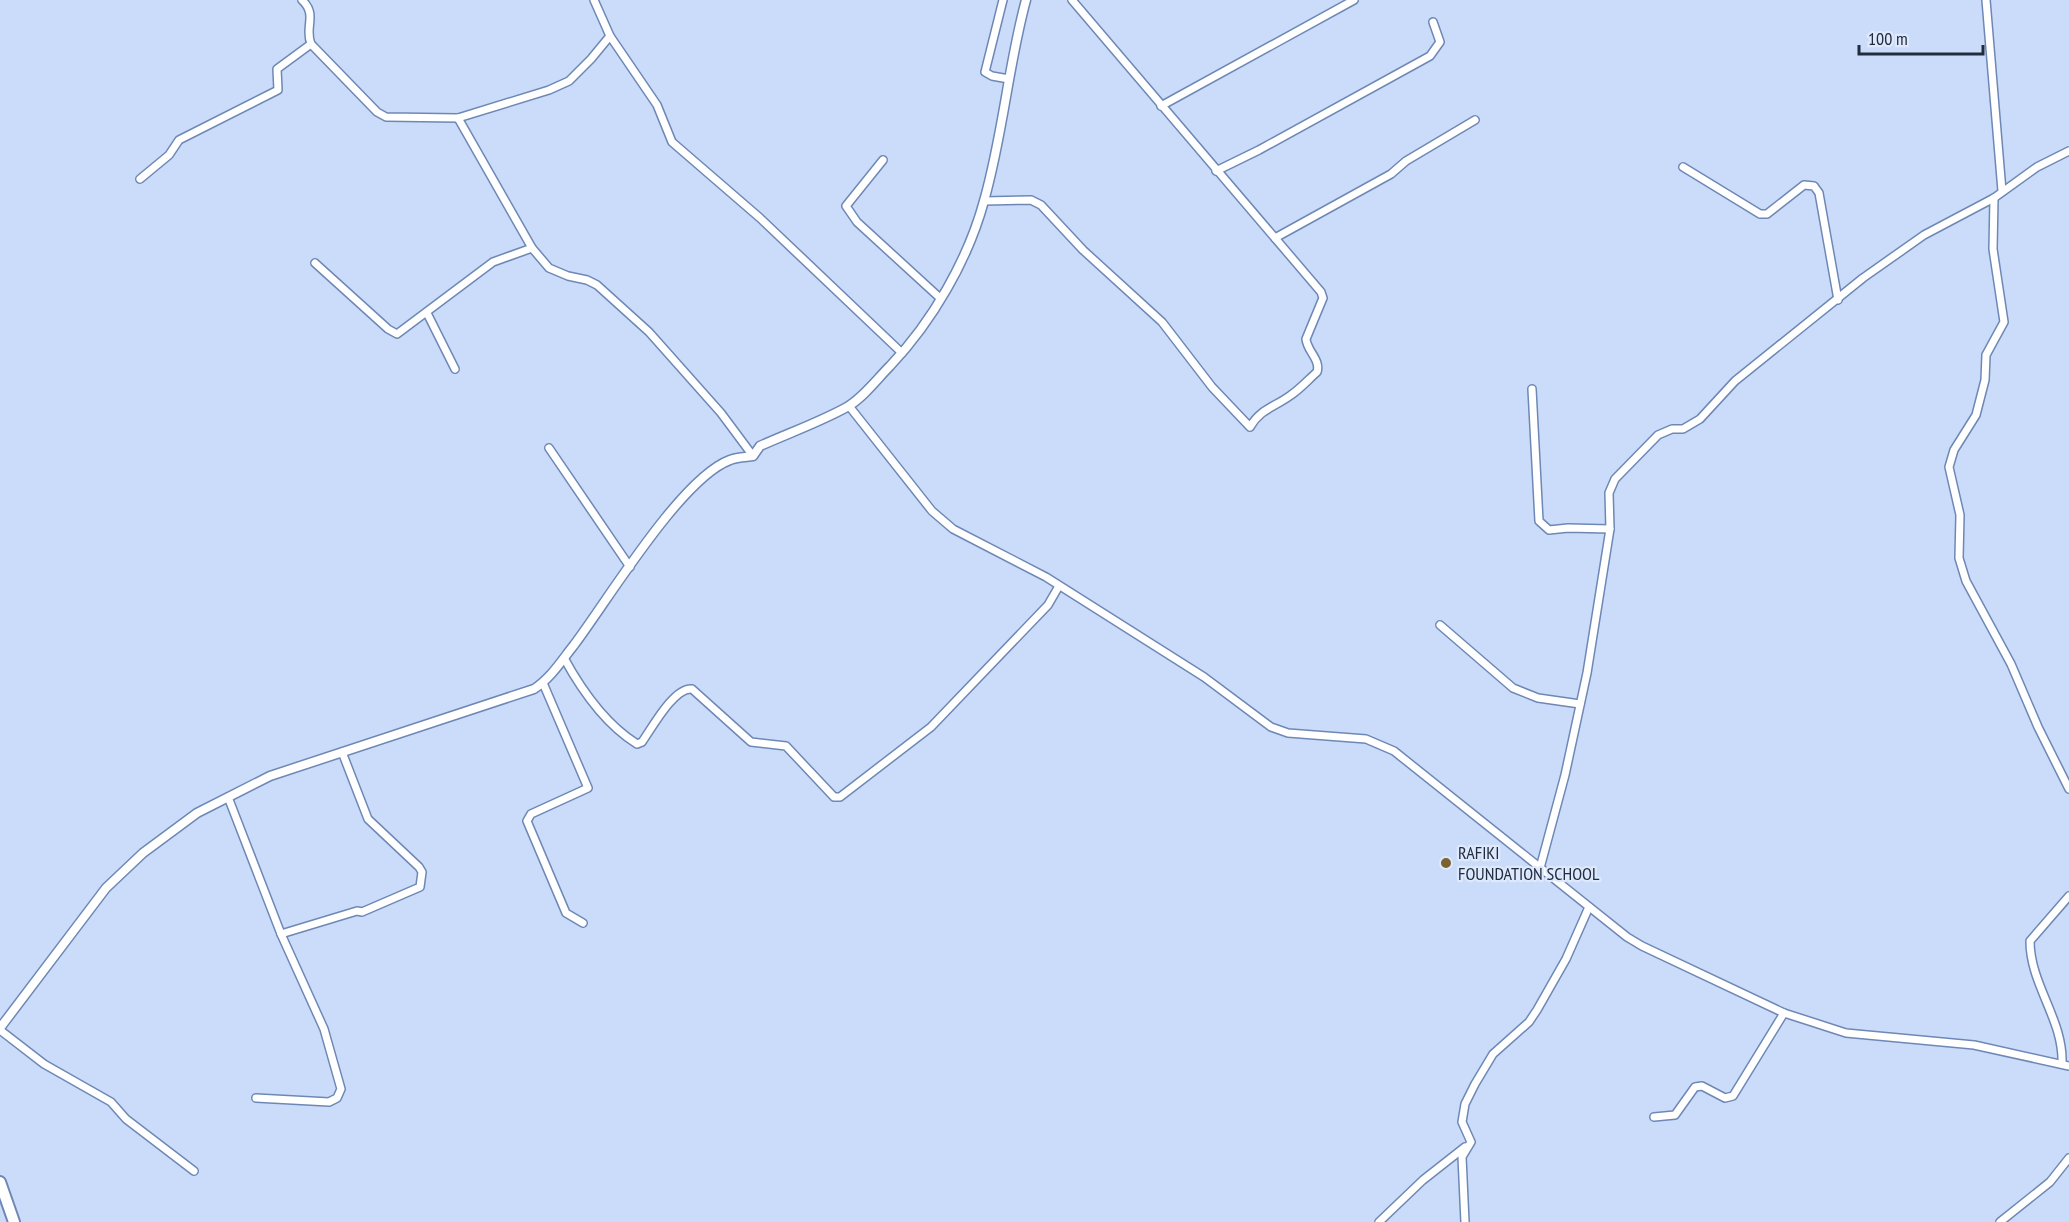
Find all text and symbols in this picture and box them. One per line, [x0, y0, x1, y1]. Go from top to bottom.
scale bar [1859, 18, 1984, 56]
text: 100 m [1868, 27, 1908, 50]
place label: RAFIKI FOUNDATION SCHOOL [1458, 841, 1600, 885]
marker: RAFIKI FOUNDATION SCHOOL [1439, 856, 1453, 870]

